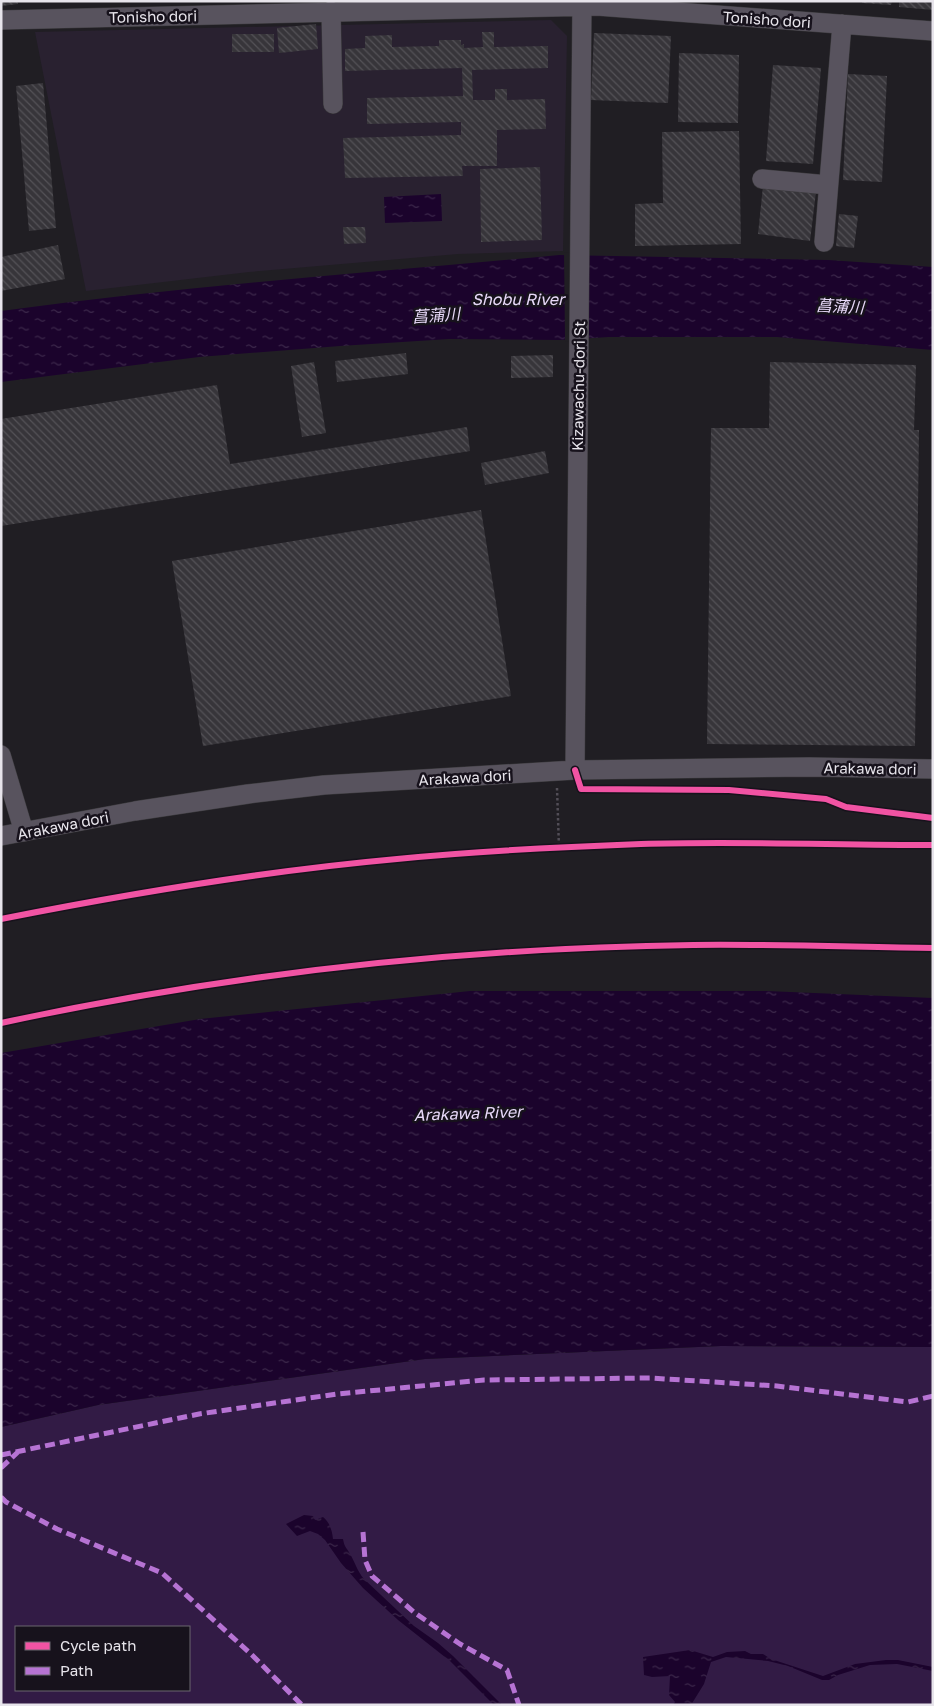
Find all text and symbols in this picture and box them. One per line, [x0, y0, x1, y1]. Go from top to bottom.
street label: Tonisho dori [109, 6, 197, 26]
street label: Tonisho dori [722, 7, 812, 31]
water label: Shobu River [472, 289, 567, 309]
water label: 菖蒲川 [816, 295, 866, 317]
water label: 菖蒲川 [411, 303, 463, 327]
street label: Kizawachu-dori St [568, 321, 588, 451]
street label: Arakawa dori [823, 758, 917, 778]
street label: Arakawa dori [418, 766, 512, 788]
street label: Arakawa dori [16, 807, 110, 843]
water label: Arakawa River [413, 1101, 525, 1125]
legend [15, 1626, 190, 1691]
text: Cycle path [60, 1636, 136, 1654]
text: Path [60, 1661, 93, 1679]

